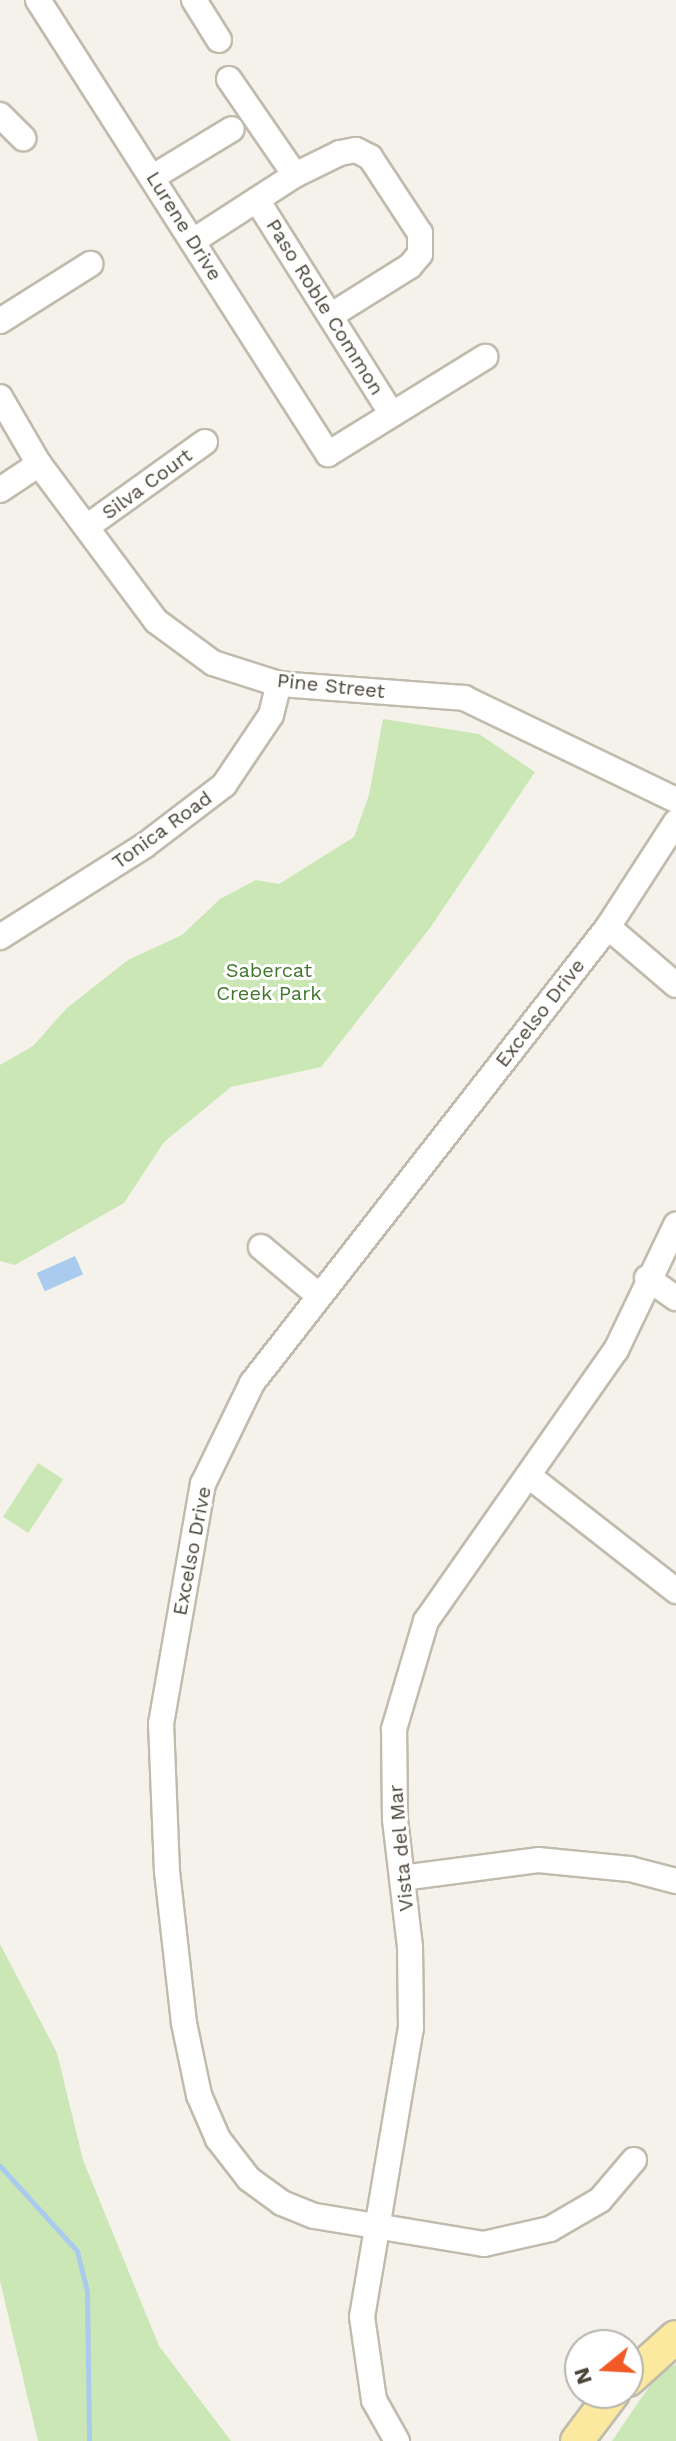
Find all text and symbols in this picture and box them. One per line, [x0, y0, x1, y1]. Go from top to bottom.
street label: Lurene Drive [141, 167, 227, 285]
street label: Paso Roble Common [261, 215, 389, 399]
street label: Silva Court [97, 443, 197, 525]
street label: Pine Street [276, 668, 386, 704]
street label: Tonica Road [107, 786, 217, 874]
street label: Excelso Drive [490, 954, 590, 1072]
park label: Sabercat Creek Park [216, 959, 322, 1006]
street label: Excelso Drive [168, 1484, 216, 1618]
street label: Vista del Mar [383, 1783, 419, 1913]
north arrow [564, 2329, 644, 2409]
text: N [568, 2364, 597, 2388]

